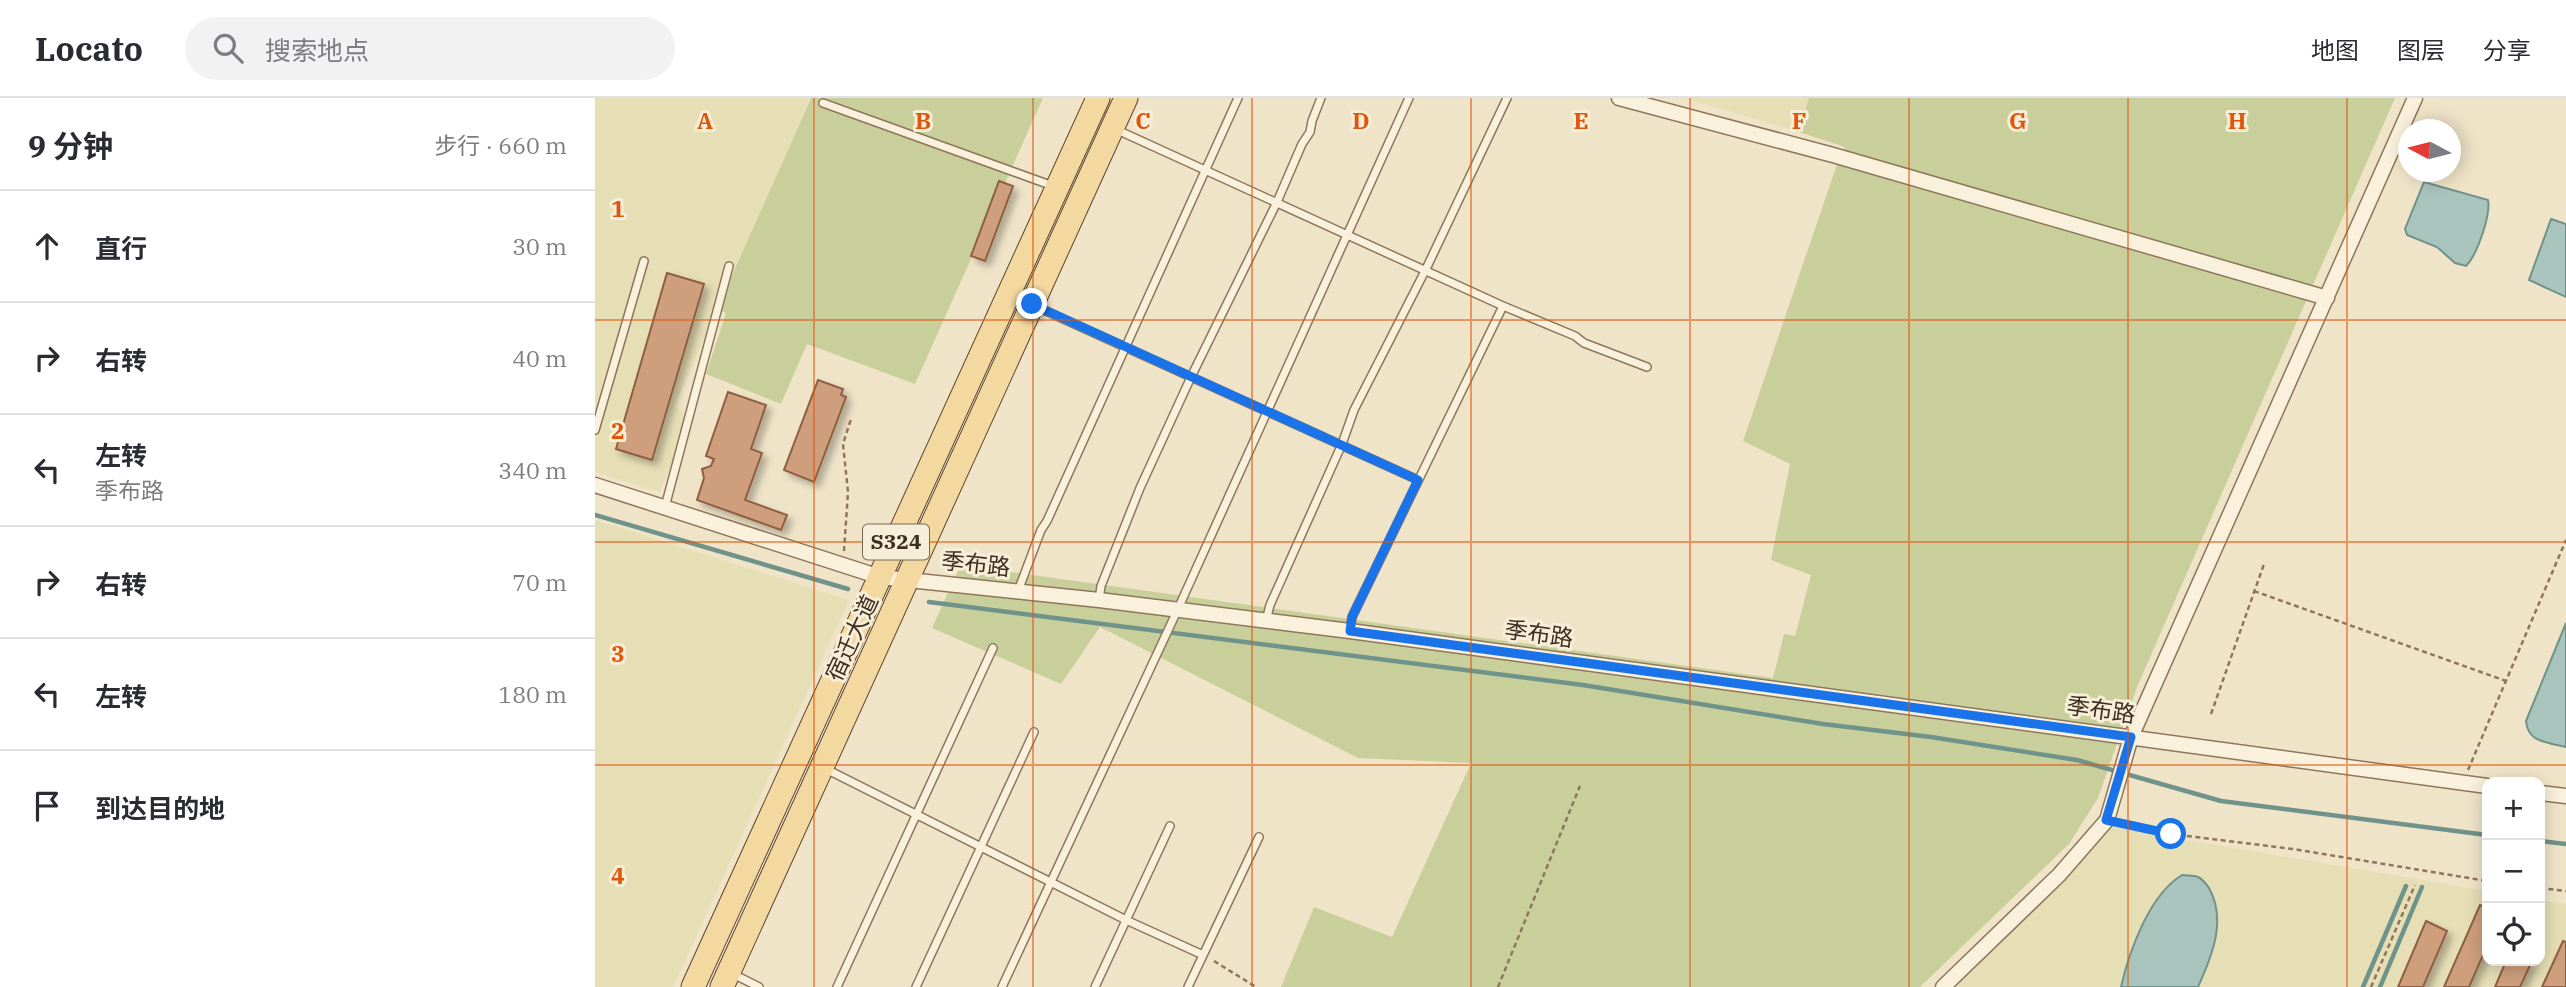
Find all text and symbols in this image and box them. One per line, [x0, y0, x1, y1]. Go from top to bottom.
search box [185, 17, 675, 80]
text: Locato [35, 27, 143, 70]
icon: search [209, 29, 247, 67]
text: 搜索地点 [265, 33, 369, 67]
text: 地图 [2311, 34, 2359, 66]
text: 图层 [2397, 34, 2445, 66]
text: 分享 [2483, 34, 2531, 66]
text: A [697, 105, 713, 135]
text: B [915, 105, 931, 135]
text: C [1135, 105, 1151, 135]
text: D [1352, 105, 1370, 135]
text: E [1573, 105, 1589, 135]
text: F [1792, 105, 1806, 135]
text: G [2009, 105, 2027, 135]
text: H [2228, 105, 2246, 135]
north arrow [2398, 119, 2461, 182]
text: 9 分钟 [28, 126, 113, 165]
text: 步行 · 660 m [434, 130, 567, 160]
text: 1 [611, 193, 625, 223]
icon: ahead [28, 227, 66, 265]
text: 直行 [95, 231, 147, 265]
text: 30 m [512, 231, 567, 261]
route end [1016, 288, 1047, 319]
icon: right [28, 339, 66, 377]
text: 右转 [95, 343, 147, 377]
text: 40 m [512, 343, 567, 373]
text: 2 [611, 415, 625, 445]
text: 左转 [95, 438, 147, 472]
icon: left [28, 451, 66, 489]
text: 340 m [498, 455, 567, 485]
text: 季布路 [95, 475, 164, 505]
road number: S324 [863, 524, 929, 560]
street label: 季布路 [940, 544, 1012, 582]
icon: right [28, 563, 66, 601]
text: 右转 [95, 567, 147, 601]
text: 70 m [512, 567, 567, 597]
street label: 宿迁大道 [818, 590, 884, 686]
street label: 季布路 [1503, 613, 1575, 653]
text: 3 [611, 638, 625, 668]
icon: left [28, 675, 66, 713]
text: 左转 [95, 679, 147, 713]
text: 180 m [498, 679, 567, 709]
street label: 季布路 [2065, 689, 2137, 729]
map controls [2482, 777, 2545, 966]
button: + [2482, 777, 2545, 840]
icon: arrive [28, 787, 66, 825]
text: 到达目的地 [95, 791, 225, 825]
route start [2155, 818, 2186, 849]
button: − [2482, 840, 2545, 903]
text: 4 [611, 860, 625, 890]
button: locate [2482, 903, 2545, 966]

